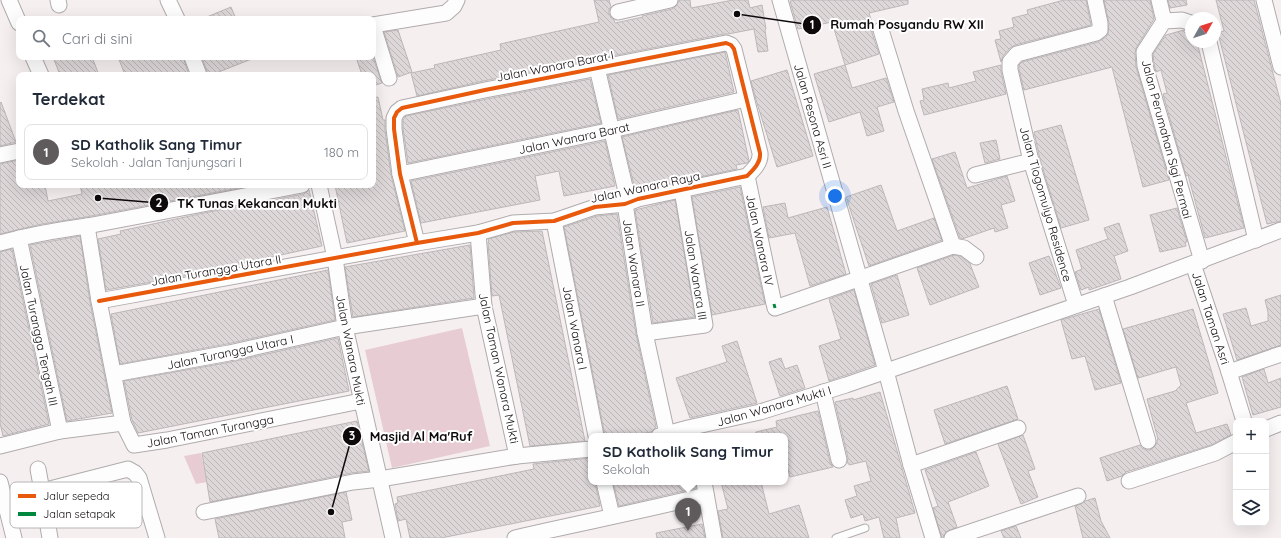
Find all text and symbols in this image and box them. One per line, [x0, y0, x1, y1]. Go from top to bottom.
callout: Rumah Posyandu RW XII [802, 12, 992, 37]
north arrow [1185, 12, 1221, 48]
search box [16, 16, 376, 60]
text: Rumah Posyandu RW XII [830, 16, 984, 32]
text: 1 [810, 17, 814, 32]
icon: search [30, 27, 52, 49]
text: Cari di sini [62, 29, 133, 48]
street label: Jalan Wanara Barat I [495, 47, 615, 85]
street label: Jalan Perumahan Sigi Permai [1139, 58, 1195, 220]
street label: Jalan Pesona Asri II [791, 62, 835, 170]
text: Terdekat [32, 88, 106, 109]
street label: Jalan Wanara Barat [517, 119, 631, 157]
street label: Jalan Tlogomulyo Residence [1017, 125, 1075, 283]
text: SD Katholik Sang Timur [71, 135, 242, 154]
text: 1 [43, 144, 49, 160]
text: 180 m [324, 144, 359, 160]
text: Sekolah · Jalan Tanjungsari I [71, 154, 242, 170]
street label: Jalan Wanara Raya [589, 168, 701, 206]
your location [825, 186, 845, 206]
callout: TK Tunas Kekancan Mukti [149, 191, 345, 216]
street label: Jalan Wanara IV [743, 193, 777, 287]
text: 2 [156, 195, 163, 210]
text: TK Tunas Kekancan Mukti [177, 195, 337, 211]
street label: Jalan Wanara II [620, 218, 648, 308]
street label: Jalan Wanara III [681, 229, 711, 321]
street label: Jalan Turangga Utara II [150, 251, 282, 289]
street label: Jalan Turangga Tengah III [17, 263, 61, 407]
street label: Jalan Taman Asri [1189, 270, 1233, 366]
street label: Jalan Wanara I [559, 285, 591, 371]
street label: Jalan Taman Wanara Mukti [476, 291, 522, 445]
street label: Jalan Wanara Mukti [333, 294, 369, 406]
street label: Jalan Turangga Utara I [165, 331, 295, 373]
street label: Jalan Wanara Mukti I [715, 382, 833, 430]
street label: Jalan Taman Turangga [145, 411, 275, 451]
map controls [1233, 418, 1269, 526]
button: + [1233, 418, 1269, 454]
callout: Masjid Al Ma'Ruf [342, 423, 480, 448]
text: 3 [349, 428, 355, 443]
text: Masjid Al Ma'Ruf [370, 428, 473, 444]
popup [588, 433, 788, 485]
text: SD Katholik Sang Timur [603, 442, 773, 461]
button: − [1233, 454, 1269, 490]
text: Sekolah [603, 461, 650, 477]
legend [10, 482, 142, 528]
text: Jalur sepeda [43, 489, 110, 503]
button: layers [1233, 490, 1269, 526]
pin: 1 [675, 498, 701, 531]
text: Jalan setapak [43, 507, 116, 521]

